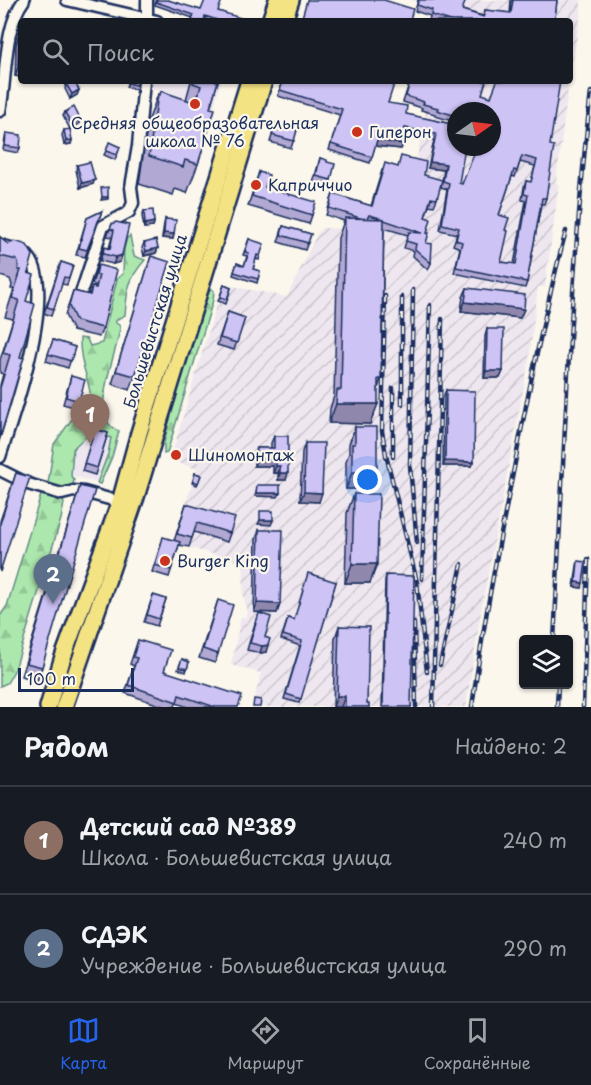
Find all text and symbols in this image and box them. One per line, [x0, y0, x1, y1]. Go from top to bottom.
search box [18, 18, 573, 84]
icon: search [39, 35, 72, 68]
text: Поиск [87, 35, 154, 68]
marker: Средняя общеобразовательная школа № 76 [188, 97, 202, 111]
north arrow [447, 102, 501, 156]
place label: Средняя общеобразовательная школа № 76 [71, 110, 319, 152]
place label: Гиперон [369, 119, 432, 143]
marker: Гиперон [350, 125, 364, 139]
place label: Каприччио [268, 172, 353, 196]
marker: Каприччио [249, 178, 263, 192]
street label: Большевистская улица [116, 231, 192, 411]
pin: 1 [70, 394, 110, 444]
place label: Шиномонтаж [188, 442, 294, 466]
marker: Шиномонтаж [169, 448, 183, 462]
your location [353, 465, 382, 494]
place label: Burger King [177, 548, 269, 572]
pin: 2 [34, 554, 72, 604]
marker: Burger King [158, 554, 172, 568]
map controls [519, 635, 573, 689]
button: layers [519, 635, 573, 689]
scale bar [18, 665, 134, 692]
text: 100 m [27, 666, 76, 690]
text: Рядом [24, 727, 109, 766]
text: Найдено: 2 [455, 731, 567, 761]
text: Детский сад №389 [81, 809, 296, 842]
text: 1 [39, 825, 48, 855]
text: 240 m [502, 825, 567, 855]
text: Школа · Большевистская улица [81, 842, 392, 872]
text: СДЭК [81, 917, 148, 950]
text: 2 [36, 933, 51, 963]
text: 290 m [503, 933, 567, 963]
text: Учреждение · Большевистская улица [81, 950, 446, 980]
tab: Карта [60, 1014, 107, 1074]
tab: Маршрут [228, 1014, 303, 1074]
tab: Сохранённые [424, 1014, 531, 1074]

